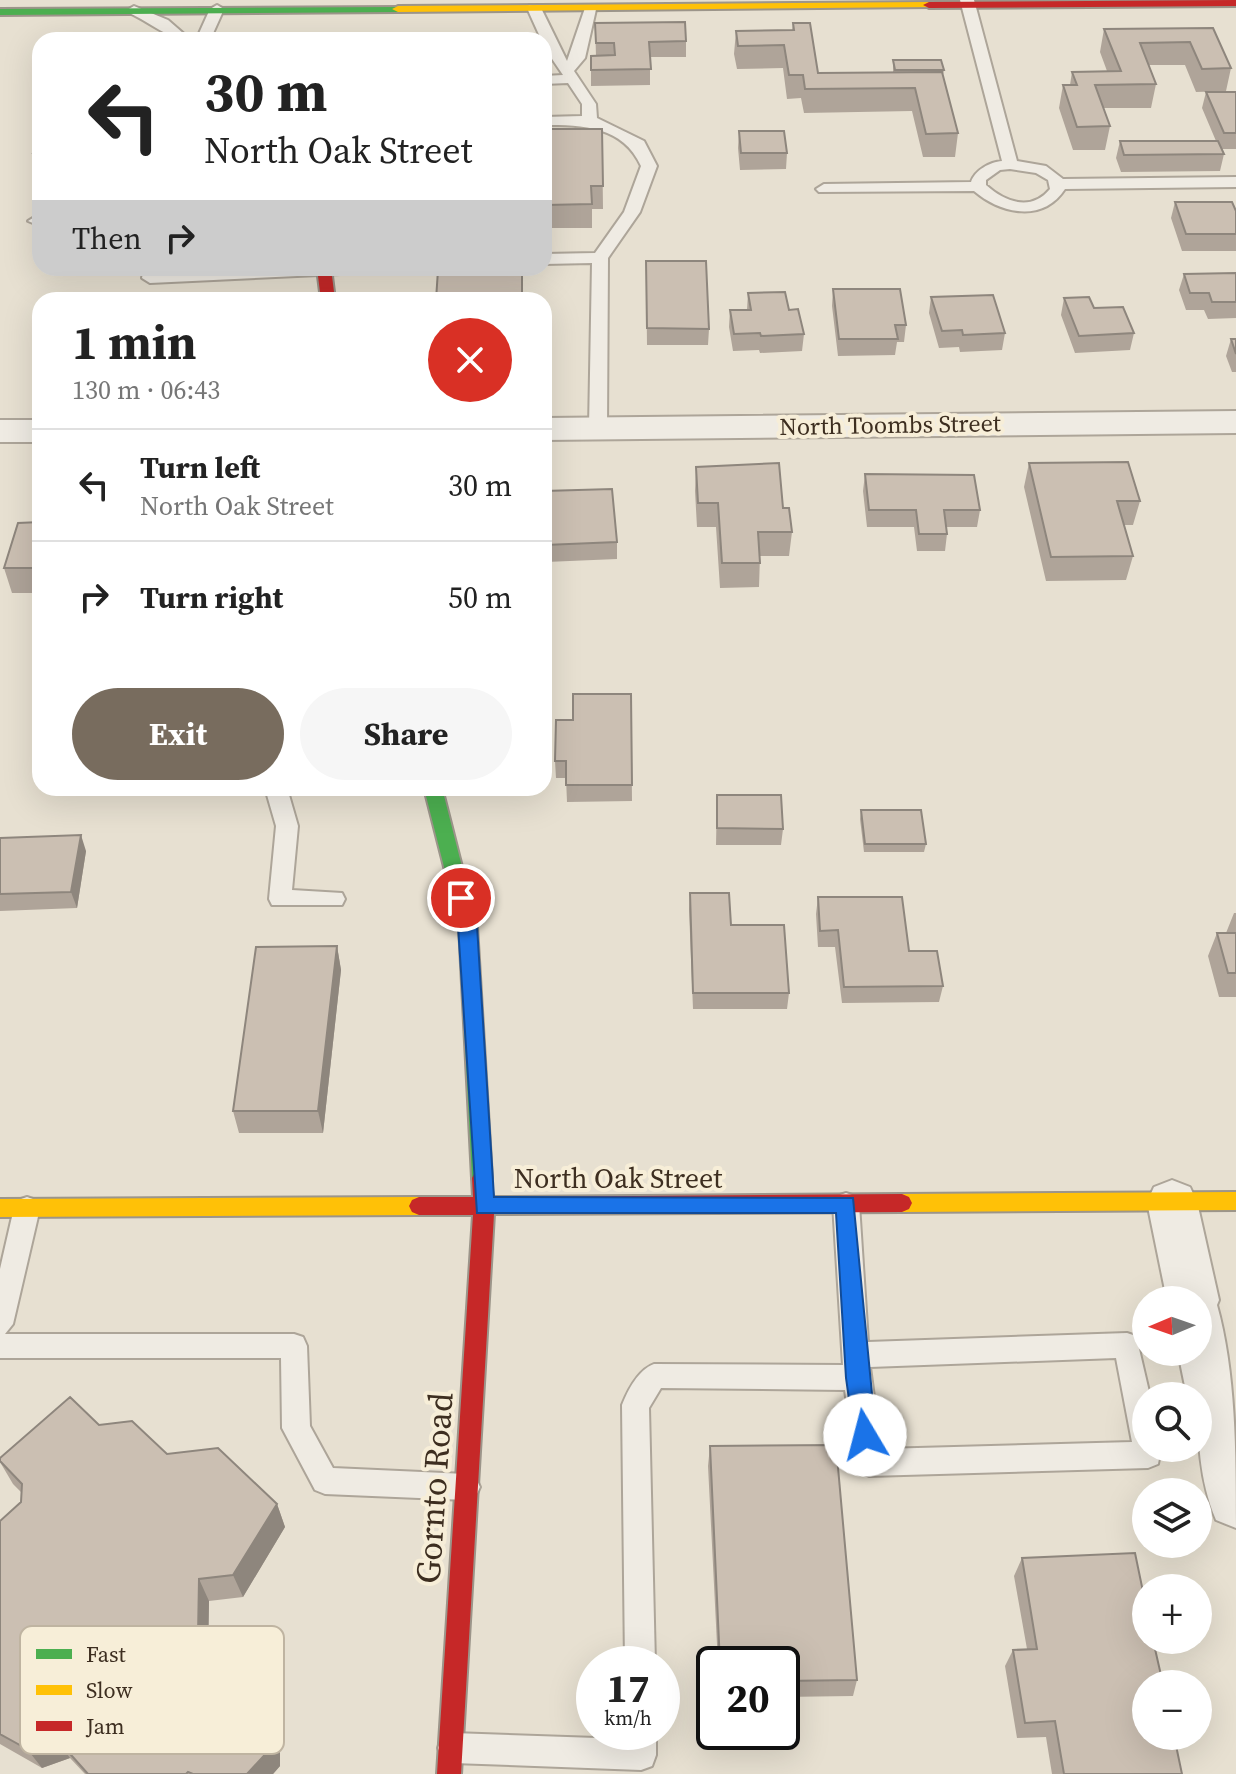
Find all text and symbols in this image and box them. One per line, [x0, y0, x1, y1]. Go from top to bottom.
text: 30 m [204, 53, 327, 130]
icon: left [72, 64, 176, 168]
text: North Oak Street [204, 126, 472, 175]
icon: right [158, 216, 202, 260]
text: Then [72, 218, 142, 259]
text: 1 min [72, 309, 197, 375]
button: close [428, 318, 512, 402]
text: 130 m · 06:43 [72, 372, 220, 408]
street label: North Toombs Street [779, 406, 1001, 443]
text: Turn left [140, 447, 260, 488]
icon: left [72, 463, 116, 507]
text: 30 m [448, 465, 512, 506]
text: North Oak Street [140, 488, 334, 524]
icon: right [72, 575, 116, 619]
text: Turn right [140, 577, 283, 618]
text: 50 m [448, 577, 512, 618]
button: Exit [72, 688, 284, 780]
button: Share [300, 688, 512, 780]
pin [427, 864, 495, 932]
icon: arrive [439, 876, 483, 920]
street label: North Oak Street [514, 1159, 723, 1197]
north arrow [1132, 1286, 1212, 1366]
map controls [1132, 1286, 1212, 1750]
button: search [1132, 1382, 1212, 1462]
street label: Gornto Road [404, 1391, 464, 1585]
position arrow [823, 1393, 907, 1477]
button: layers [1132, 1478, 1212, 1558]
button: + [1132, 1574, 1212, 1654]
legend [20, 1626, 284, 1754]
text: Fast [86, 1639, 127, 1669]
speed limit sign: 20 [696, 1646, 800, 1750]
text: 17 [606, 1661, 650, 1715]
button: − [1132, 1670, 1212, 1750]
text: Slow [86, 1675, 133, 1705]
text: km/h [604, 1704, 652, 1732]
text: Jam [85, 1711, 125, 1741]

